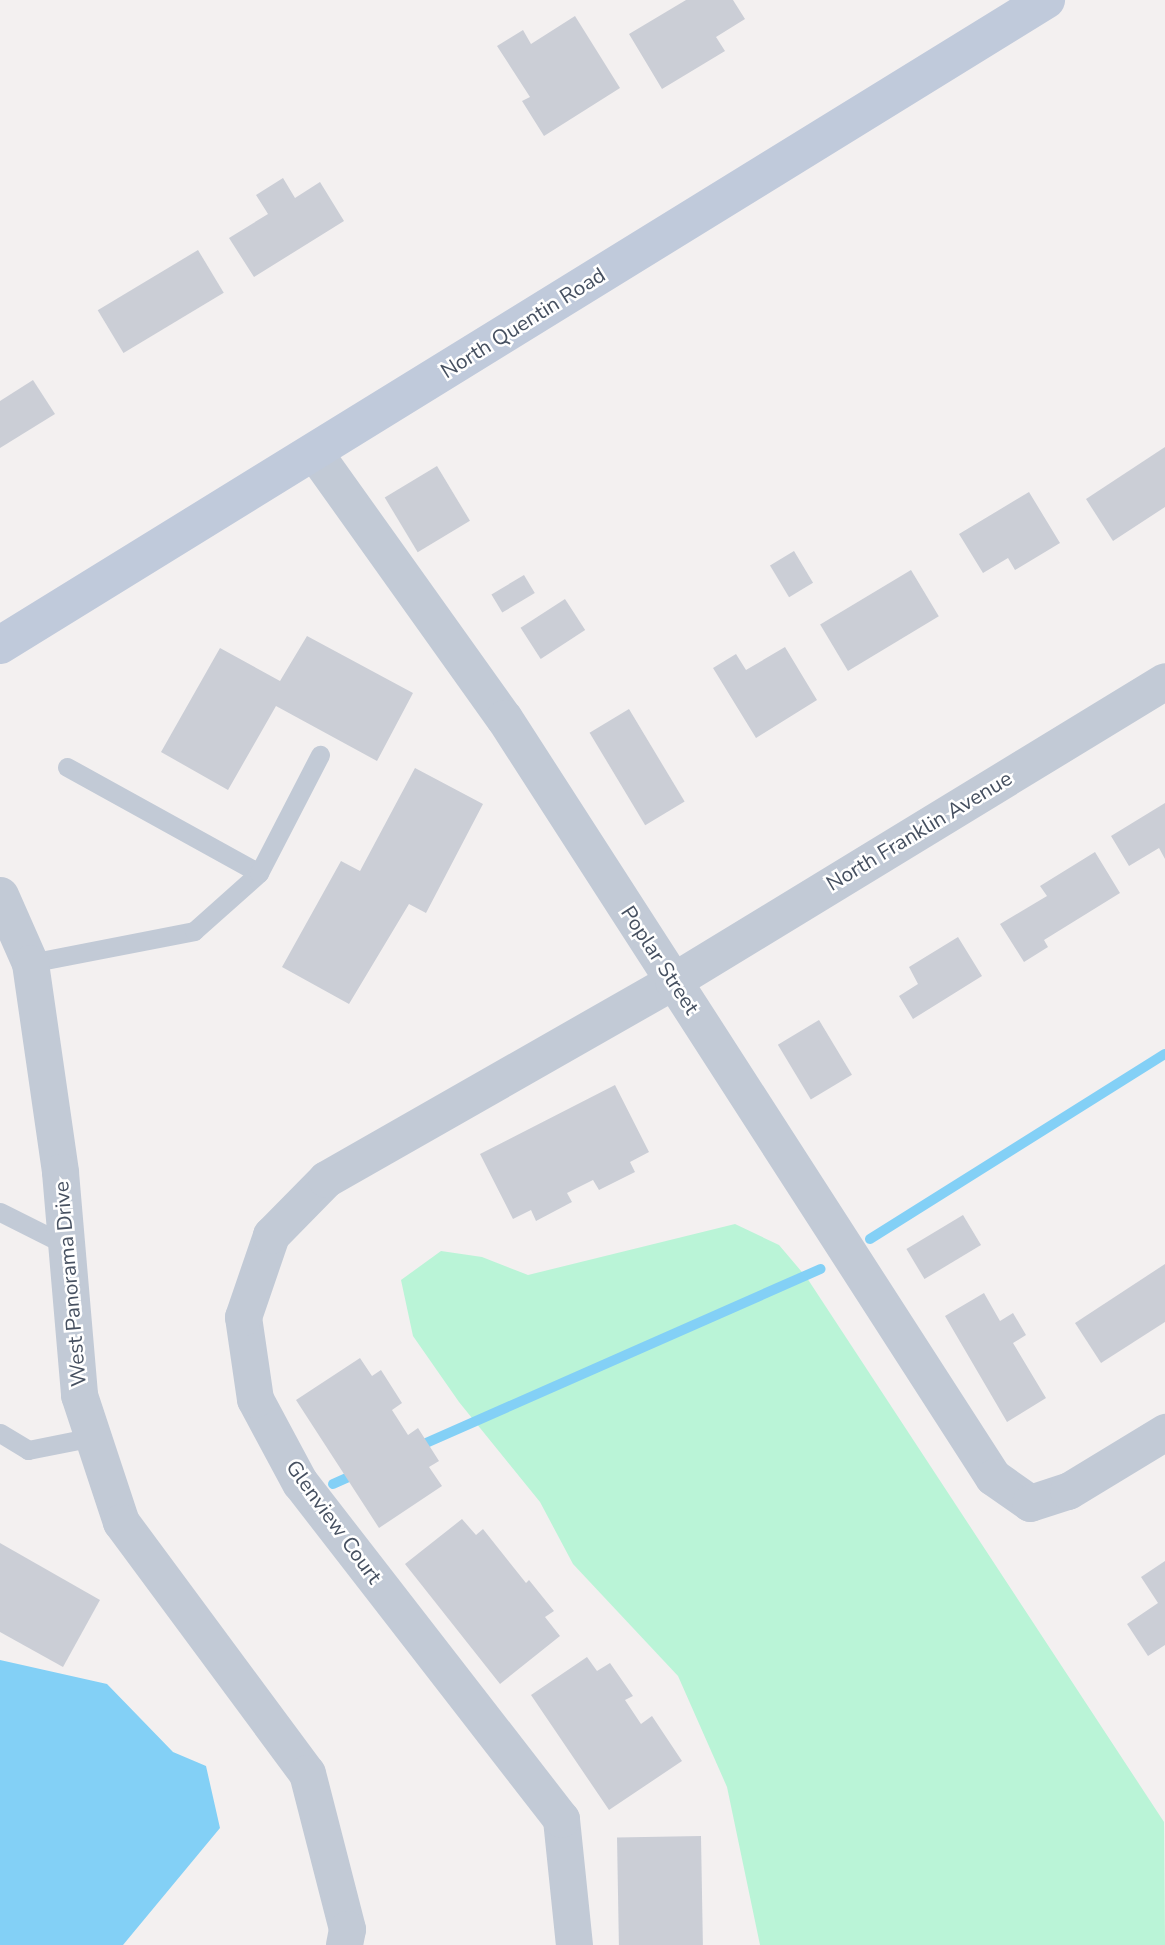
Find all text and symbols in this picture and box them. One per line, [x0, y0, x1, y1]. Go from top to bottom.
street label: North Quentin Road [436, 262, 610, 384]
street label: North Franklin Avenue [822, 766, 1016, 896]
street label: Poplar Street [616, 901, 704, 1019]
street label: West Panorama Drive [48, 1180, 92, 1388]
street label: Glenview Court [281, 1455, 387, 1589]

